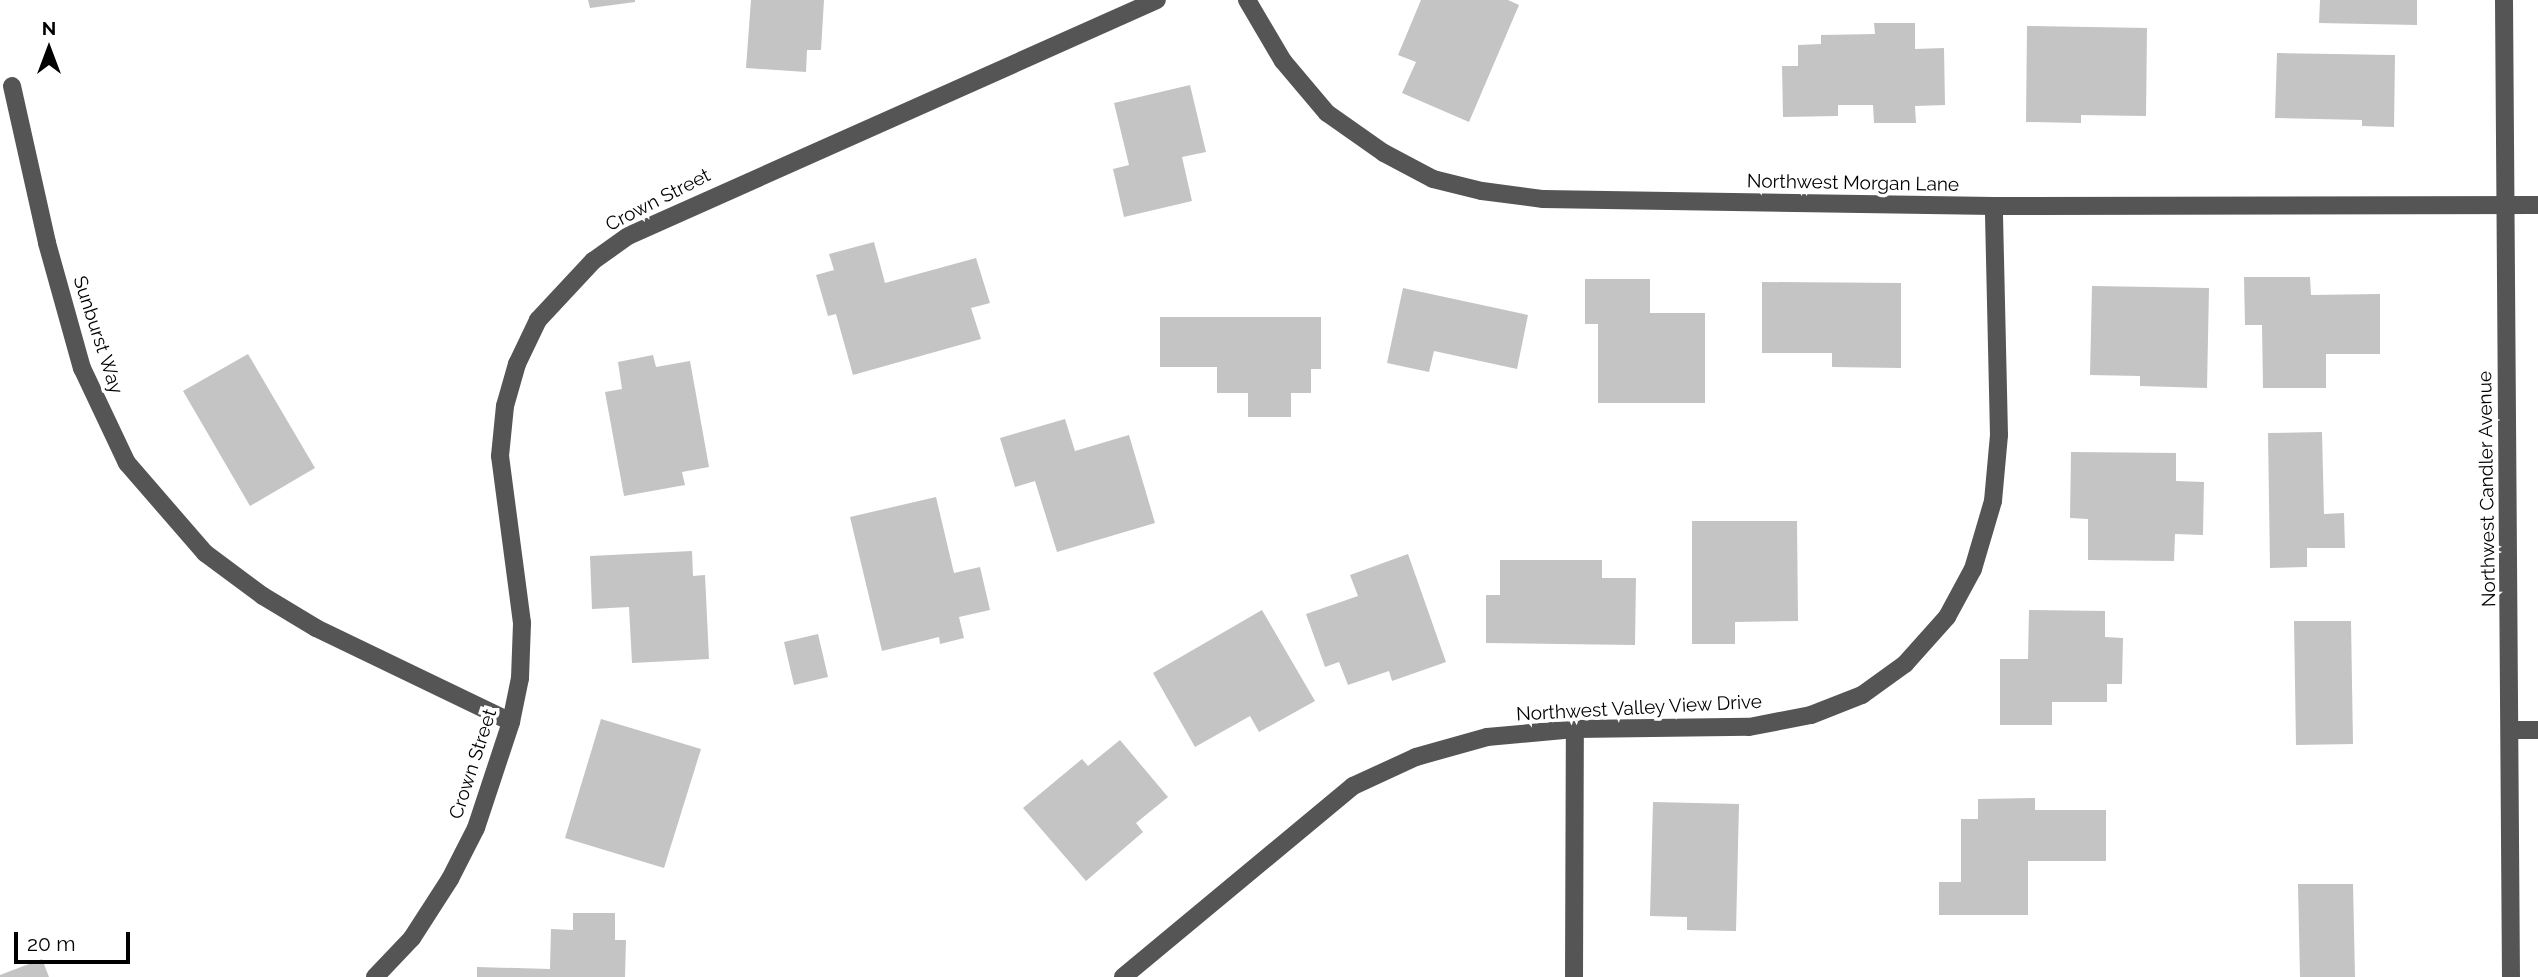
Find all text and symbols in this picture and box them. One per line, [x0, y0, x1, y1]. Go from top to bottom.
north arrow [14, 14, 84, 84]
text: N [42, 17, 56, 39]
street label: Crown Street [602, 164, 714, 236]
street label: Northwest Morgan Lane [1747, 170, 1959, 196]
street label: Sunburst Way [68, 273, 128, 397]
street label: Northwest Candler Avenue [2474, 370, 2500, 608]
street label: Northwest Valley View Drive [1514, 690, 1764, 726]
street label: Crown Street [444, 706, 502, 822]
scale bar [18, 918, 133, 962]
text: 20 m [27, 931, 75, 956]

